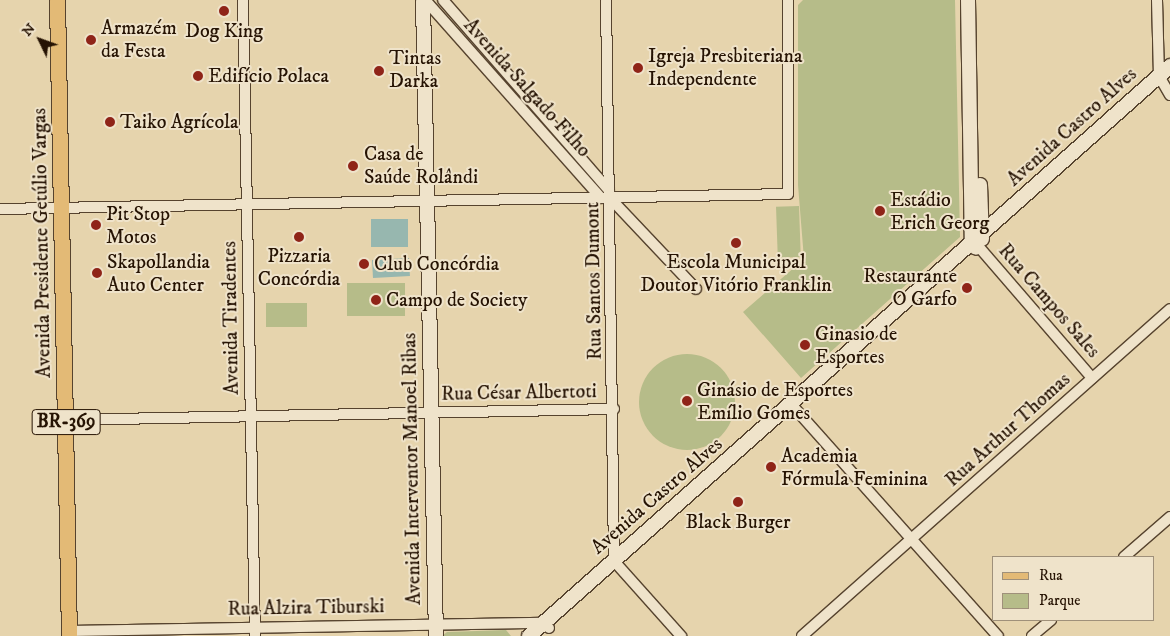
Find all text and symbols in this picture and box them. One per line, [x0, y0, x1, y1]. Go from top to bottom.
marker: Dog King [218, 5, 230, 17]
street label: Avenida Salgado Filho [458, 14, 596, 162]
north arrow [15, 15, 65, 65]
place label: Armazém da Festa [101, 16, 177, 63]
place label: Dog King [185, 19, 263, 43]
text: N [18, 20, 39, 40]
marker: Armazém da Festa [85, 34, 97, 46]
place label: Igreja Presbiteriana Independente [648, 44, 802, 91]
place label: Tintas Darka [389, 47, 441, 94]
marker: Igreja Presbiteriana Independente [632, 62, 644, 74]
street label: Avenida Castro Alves [1002, 62, 1142, 192]
place label: Edifício Polaca [208, 64, 329, 88]
marker: Tintas Darka [373, 65, 385, 77]
marker: Edifício Polaca [192, 70, 204, 82]
street label: Avenida Presidente Getúlio Vargas [28, 108, 56, 378]
place label: Taiko Agrícola [120, 110, 239, 134]
marker: Taiko Agrícola [104, 116, 116, 128]
place label: Casa de Saúde Rolândi [364, 142, 478, 189]
marker: Casa de Saúde Rolândi [346, 159, 360, 173]
place label: Estádio Erich Georg [890, 188, 989, 235]
place label: Pit Stop Motos [106, 202, 170, 249]
street label: Rua Santos Dumont [581, 202, 607, 360]
marker: Estádio Erich Georg [874, 205, 886, 217]
marker: Pit Stop Motos [90, 219, 102, 231]
marker: Pizzaria Concórdia [293, 231, 305, 243]
marker: Escola Municipal Doutor Vitório Franklin [730, 237, 742, 249]
street label: Rua Campos Sales [993, 239, 1105, 363]
street label: Avenida Tiradentes [218, 241, 244, 395]
place label: Pizzaria Concórdia [258, 245, 340, 292]
place label: Skapollandia Auto Center [107, 250, 210, 297]
place label: Escola Municipal Doutor Vitório Franklin [640, 251, 832, 298]
place label: Club Concórdia [374, 252, 499, 276]
marker: Club Concórdia [358, 258, 370, 270]
place label: Restaurante O Garfo [863, 264, 957, 311]
marker: Skapollandia Auto Center [91, 267, 103, 279]
marker: Restaurante O Garfo [961, 282, 973, 294]
place label: Campo de Society [386, 288, 528, 312]
marker: Campo de Society [370, 294, 382, 306]
place label: Ginasio de Esportes [815, 322, 897, 369]
street label: Avenida Interventor Manoel Ribas [398, 333, 426, 605]
marker: Ginasio de Esportes [799, 339, 811, 351]
street label: Rua Arthur Thomas [941, 368, 1075, 492]
place label: Ginásio de Esportes Emílio Gomes [697, 378, 853, 425]
street label: Rua César Albertoti [441, 380, 597, 406]
marker: Ginásio de Esportes Emílio Gomes [681, 395, 693, 407]
road number: BR-369 [31, 406, 101, 438]
street label: Avenida Castro Alves [586, 432, 728, 560]
place label: Academia Fórmula Feminina [781, 444, 928, 491]
marker: Academia Fórmula Feminina [765, 461, 777, 473]
marker: Black Burger [732, 496, 744, 508]
place label: Black Burger [685, 510, 791, 534]
legend [992, 556, 1155, 621]
text: Rua [1039, 566, 1063, 585]
text: Parque [1039, 591, 1080, 610]
street label: Rua Alzira Tiburski [227, 595, 385, 621]

